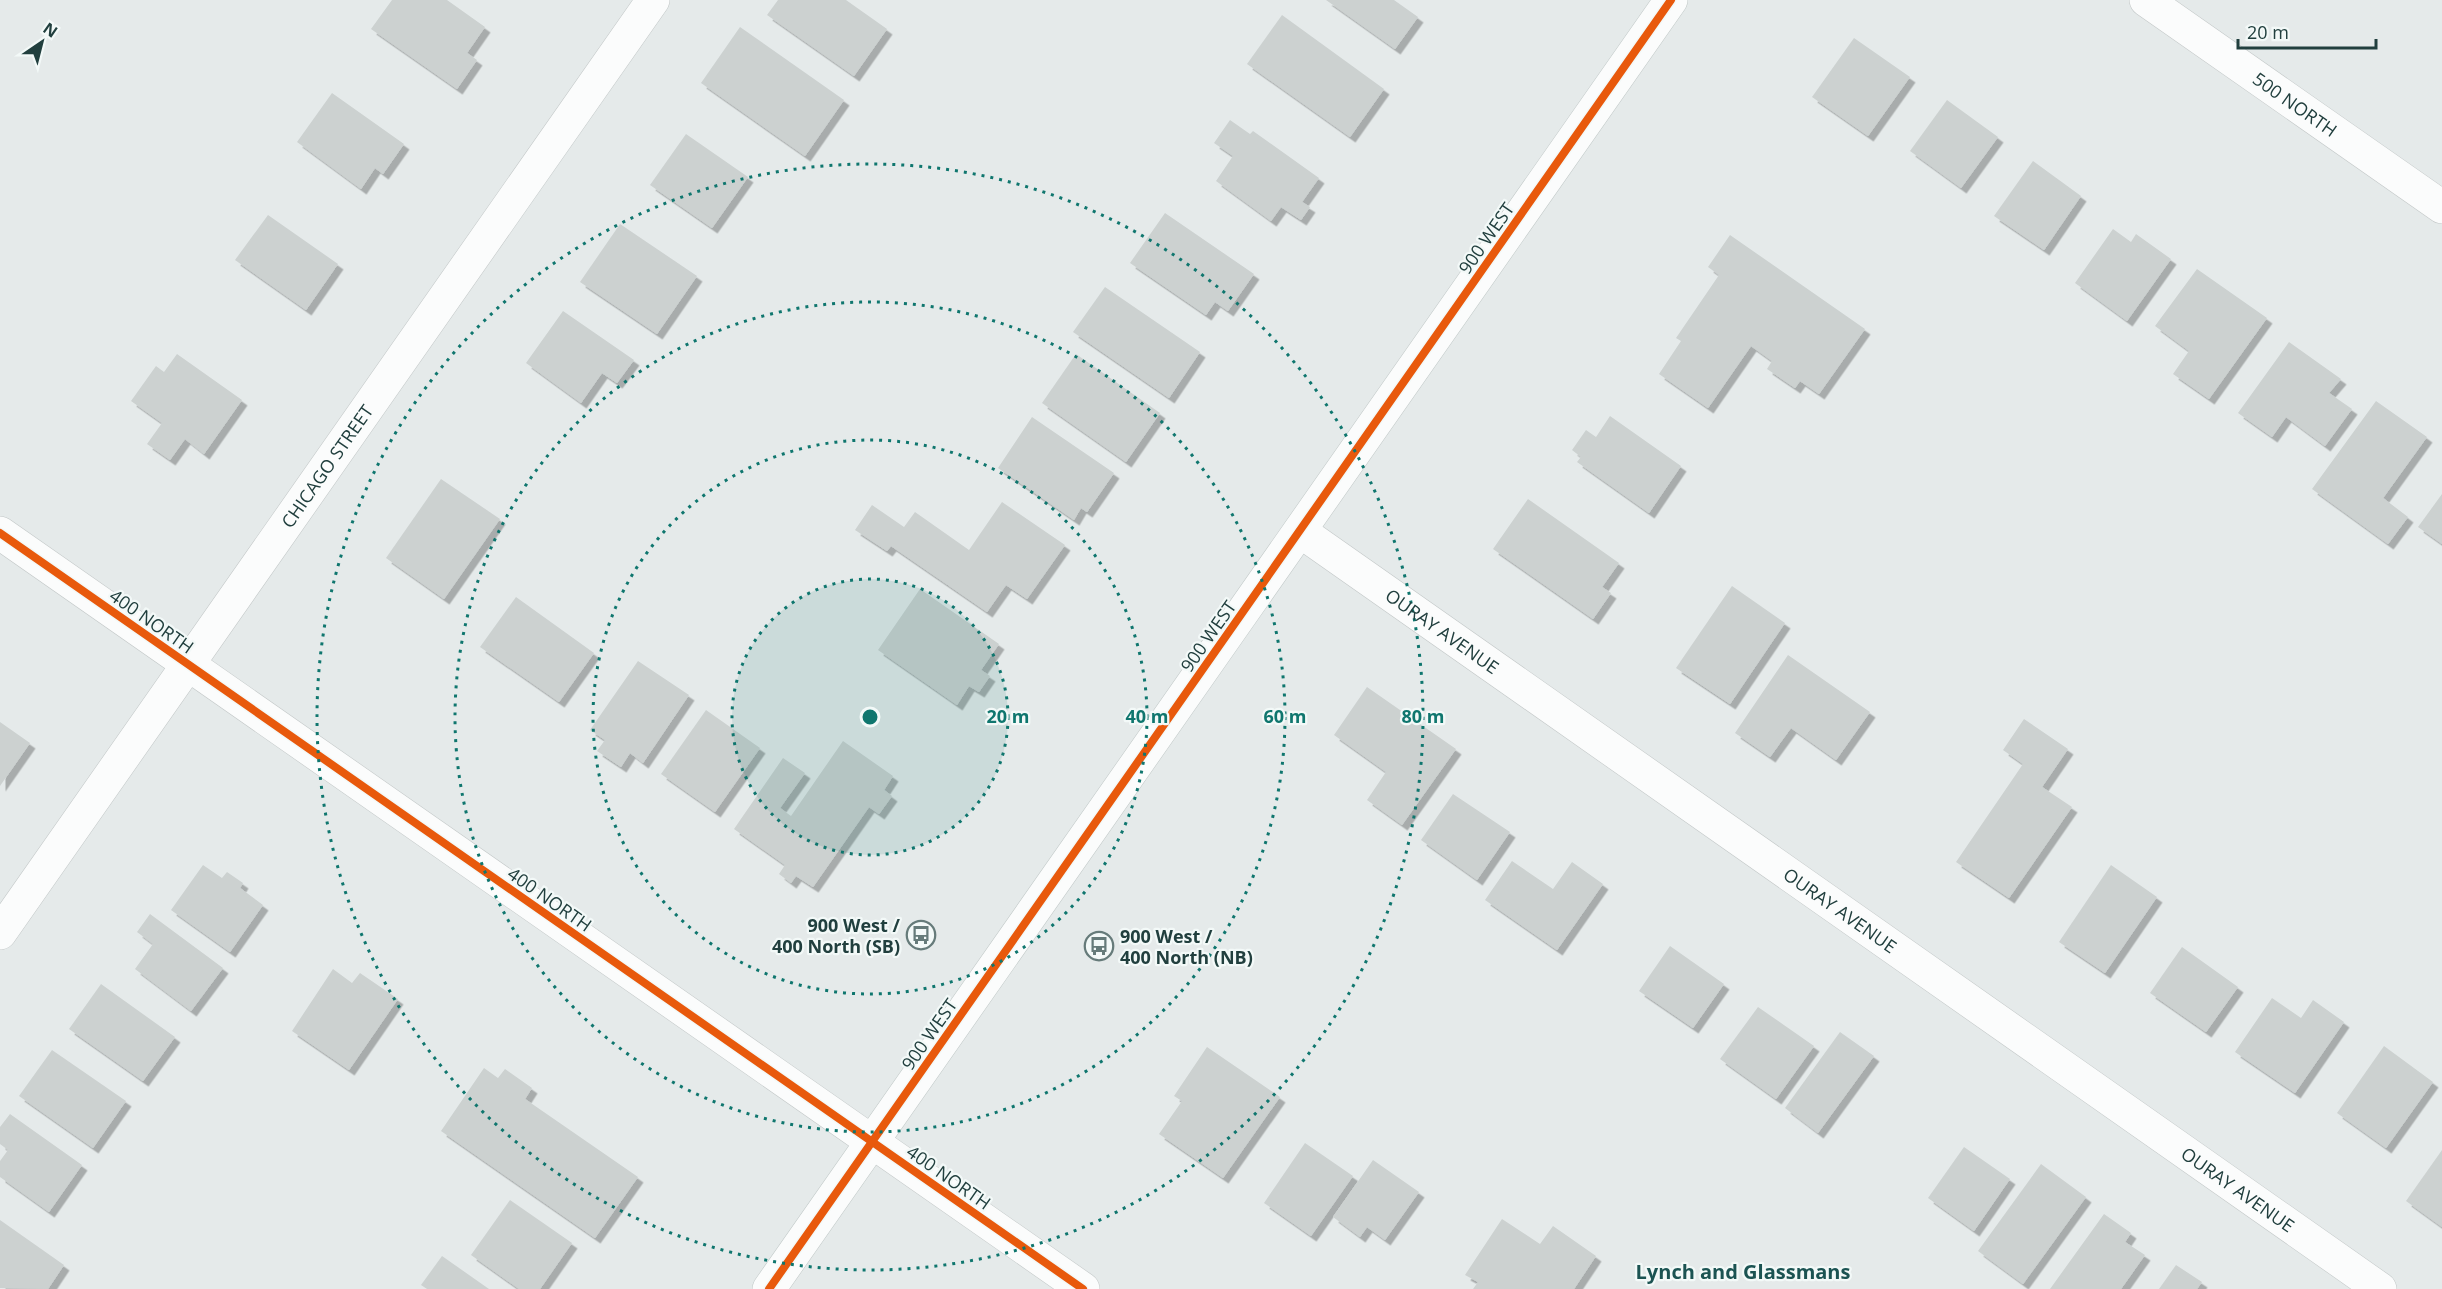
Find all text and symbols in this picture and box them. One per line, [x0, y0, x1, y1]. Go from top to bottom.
north arrow [12, 12, 72, 72]
scale bar [2238, 12, 2376, 50]
text: N [39, 17, 62, 42]
text: 20 m [2247, 20, 2289, 44]
street label: 500 NORTH [2248, 67, 2342, 142]
street label: 900 WEST [1453, 197, 1519, 278]
street label: CHICAGO STREET [275, 400, 378, 532]
street label: 400 NORTH [105, 583, 199, 659]
street label: OURAY AVENUE [1381, 583, 1504, 679]
street label: 900 WEST [1175, 595, 1241, 676]
text: 20 m [987, 704, 1029, 728]
text: 40 m [1126, 704, 1168, 728]
text: 60 m [1264, 704, 1306, 728]
text: 80 m [1402, 704, 1444, 728]
centre of rings [860, 707, 880, 727]
street label: 400 NORTH [503, 861, 597, 937]
street label: OURAY AVENUE [1779, 862, 1902, 958]
place label: 900 West / 400 North (SB) [772, 913, 901, 958]
bus stop icon: 900 West / 400 North (SB) [905, 919, 937, 951]
place label: 900 West / 400 North (NB) [1120, 924, 1253, 969]
bus stop icon: 900 West / 400 North (NB) [1083, 930, 1115, 962]
street label: 900 WEST [896, 993, 962, 1074]
street label: 400 NORTH [902, 1139, 996, 1215]
street label: OURAY AVENUE [2177, 1141, 2299, 1237]
district label: Lynch and Glassmans [1636, 1258, 1850, 1285]

